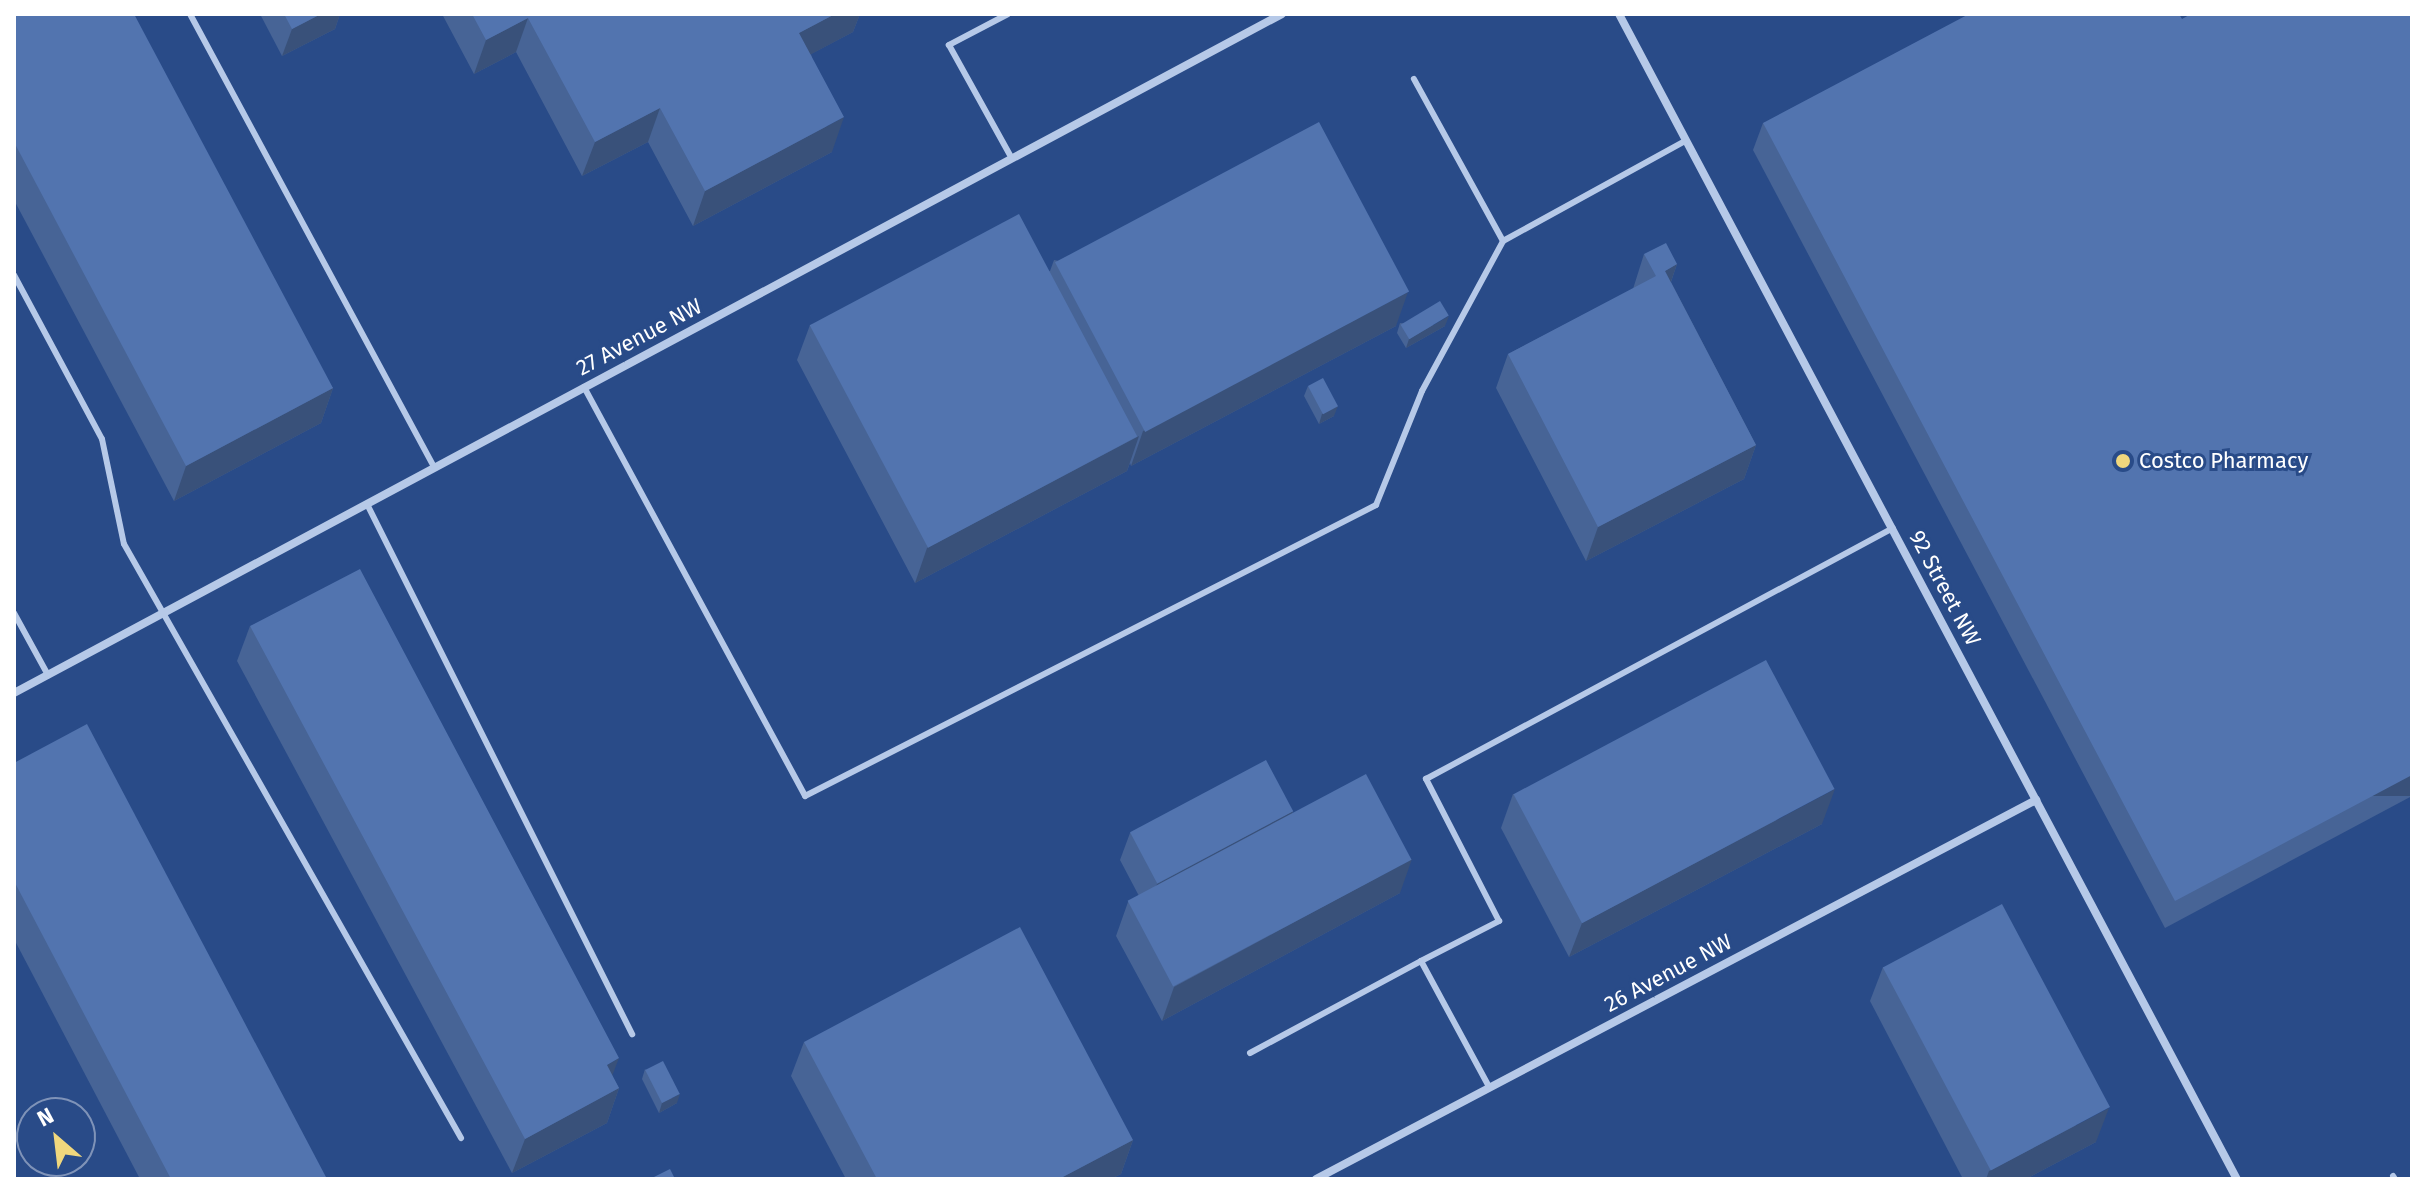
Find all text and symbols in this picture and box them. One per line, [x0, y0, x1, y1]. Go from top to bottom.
street label: 27 Avenue NW [572, 293, 706, 381]
place label: Costco Pharmacy [2139, 448, 2308, 474]
marker: Costco Pharmacy [2114, 452, 2132, 470]
street label: 92 Street NW [1904, 526, 1986, 650]
street label: 26 Avenue NW [1600, 928, 1736, 1018]
north arrow [16, 1097, 96, 1177]
text: N [33, 1102, 58, 1132]

